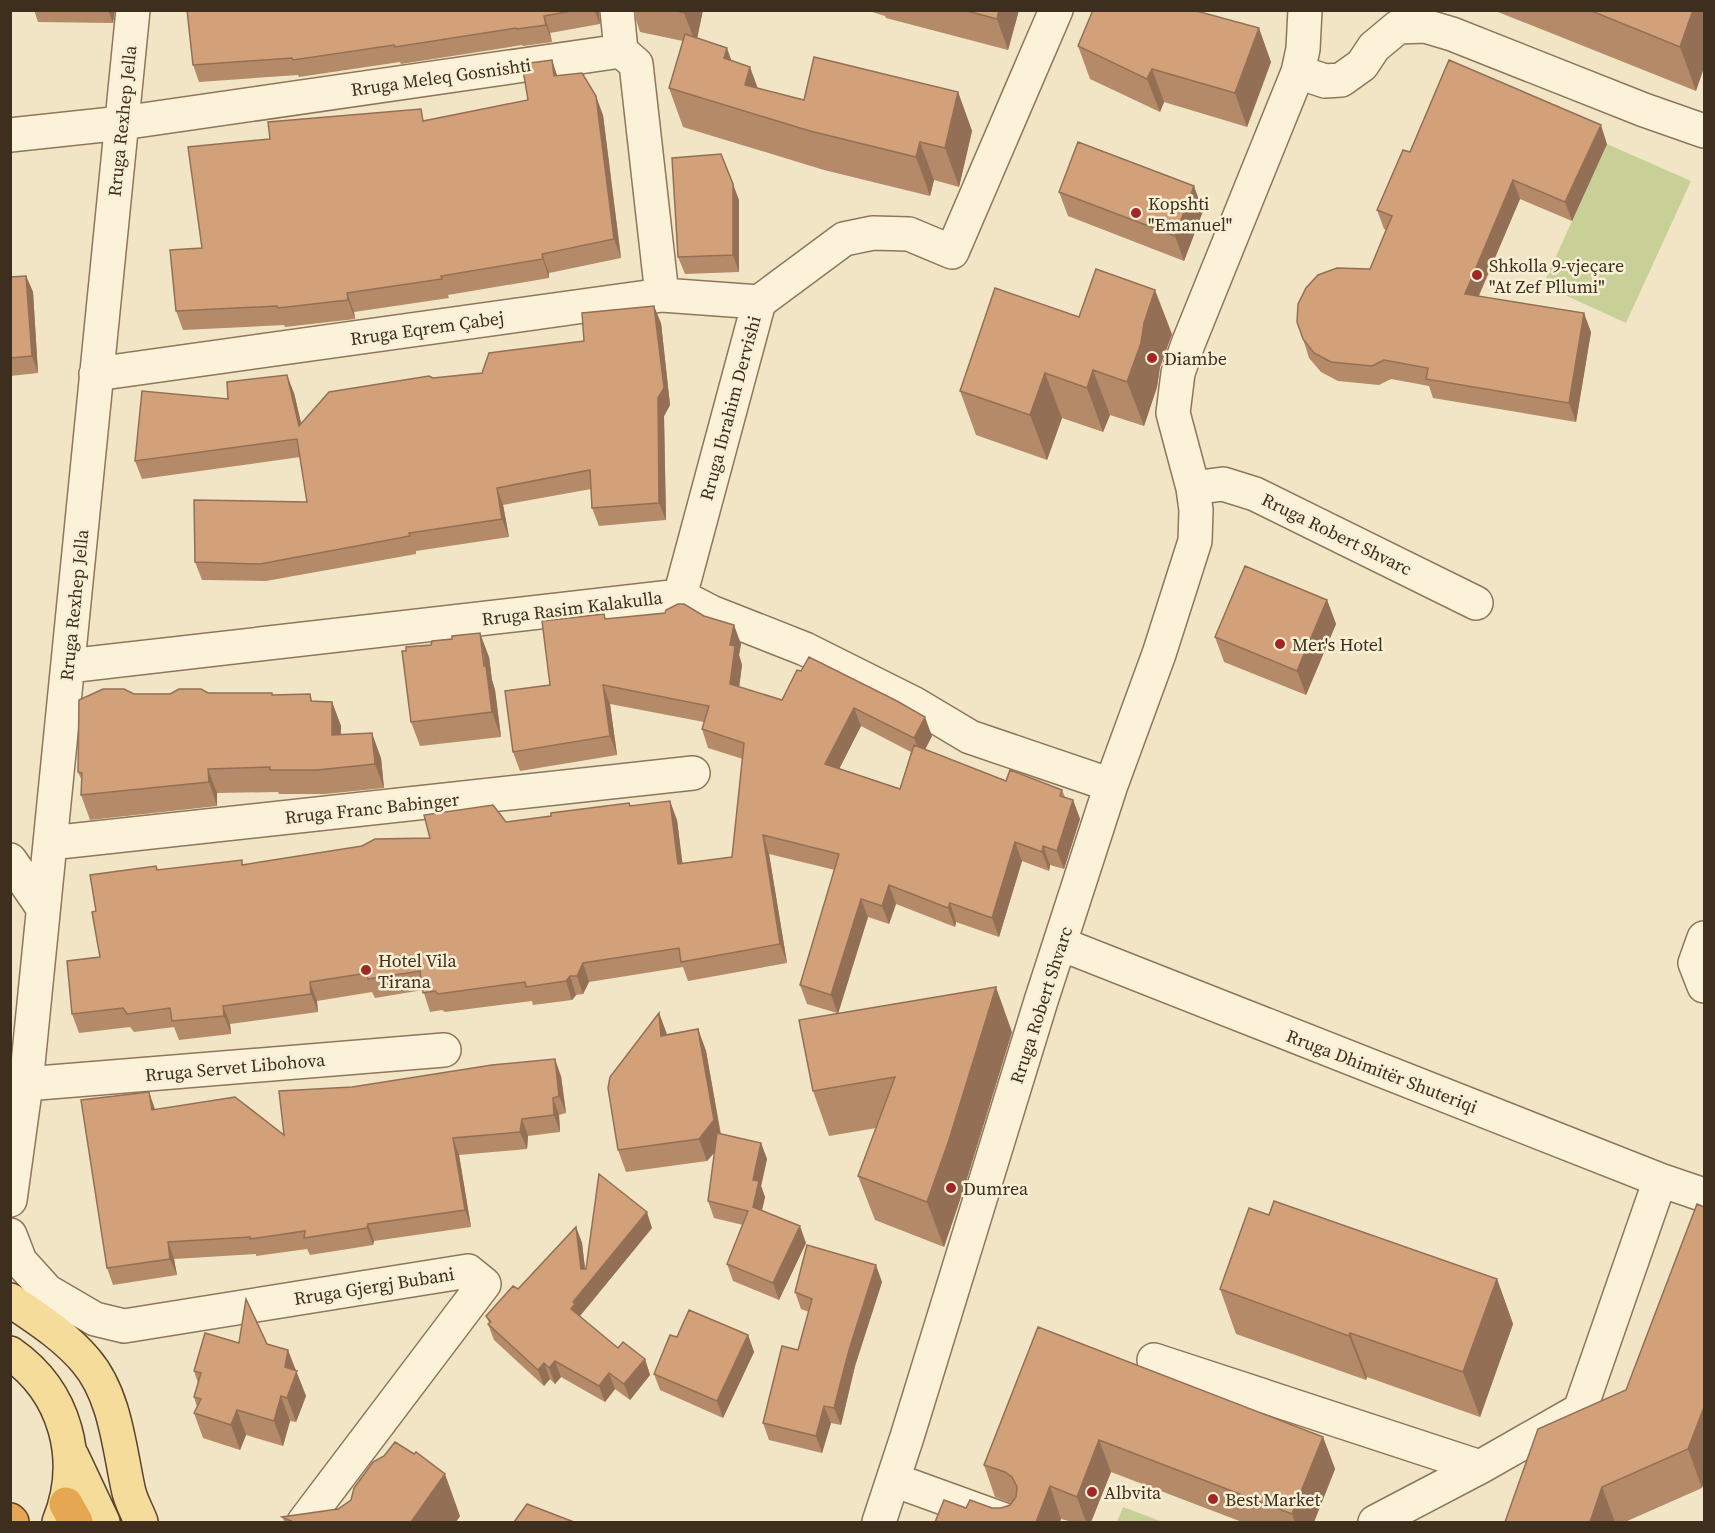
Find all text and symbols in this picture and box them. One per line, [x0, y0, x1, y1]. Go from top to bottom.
street label: Rruga Rexhep Jella [102, 43, 142, 198]
street label: Rruga Meleq Gosnishti [349, 52, 533, 102]
place label: Kopshti "Emanuel" [1148, 191, 1232, 237]
marker: Kopshti "Emanuel" [1129, 206, 1143, 220]
place label: Shkolla 9-vjeçare "At Zef Pllumi" [1489, 253, 1624, 299]
marker: Shkolla 9-vjeçare "At Zef Pllumi" [1470, 268, 1484, 282]
street label: Rruga Eqrem Çabej [349, 305, 505, 351]
street label: Rruga Ibrahim Dervishi [693, 313, 767, 503]
place label: Diambe [1164, 346, 1227, 371]
marker: Diambe [1145, 351, 1159, 365]
street label: Rruga Robert Shvarc [1258, 487, 1416, 581]
street label: Rruga Rexhep Jella [54, 527, 94, 682]
street label: Rruga Rasim Kalakulla [480, 584, 665, 631]
place label: Mer's Hotel [1292, 632, 1383, 657]
marker: Mer's Hotel [1273, 637, 1287, 651]
street label: Rruga Franc Babinger [283, 786, 461, 830]
street label: Rruga Robert Shvarc [1004, 923, 1078, 1087]
place label: Hotel Vila Tirana [378, 948, 458, 994]
marker: Hotel Vila Tirana [359, 963, 373, 977]
street label: Rruga Dhimitër Shuteriqi [1283, 1023, 1481, 1119]
street label: Rruga Servet Libohova [144, 1047, 327, 1087]
place label: Dumrea [963, 1176, 1029, 1201]
marker: Dumrea [944, 1181, 958, 1195]
street label: Rruga Gjergj Bubani [292, 1261, 456, 1311]
place label: Albvita [1104, 1480, 1162, 1505]
marker: Albvita [1085, 1485, 1099, 1499]
place label: Best Market [1225, 1487, 1320, 1512]
marker: Best Market [1206, 1492, 1220, 1506]

